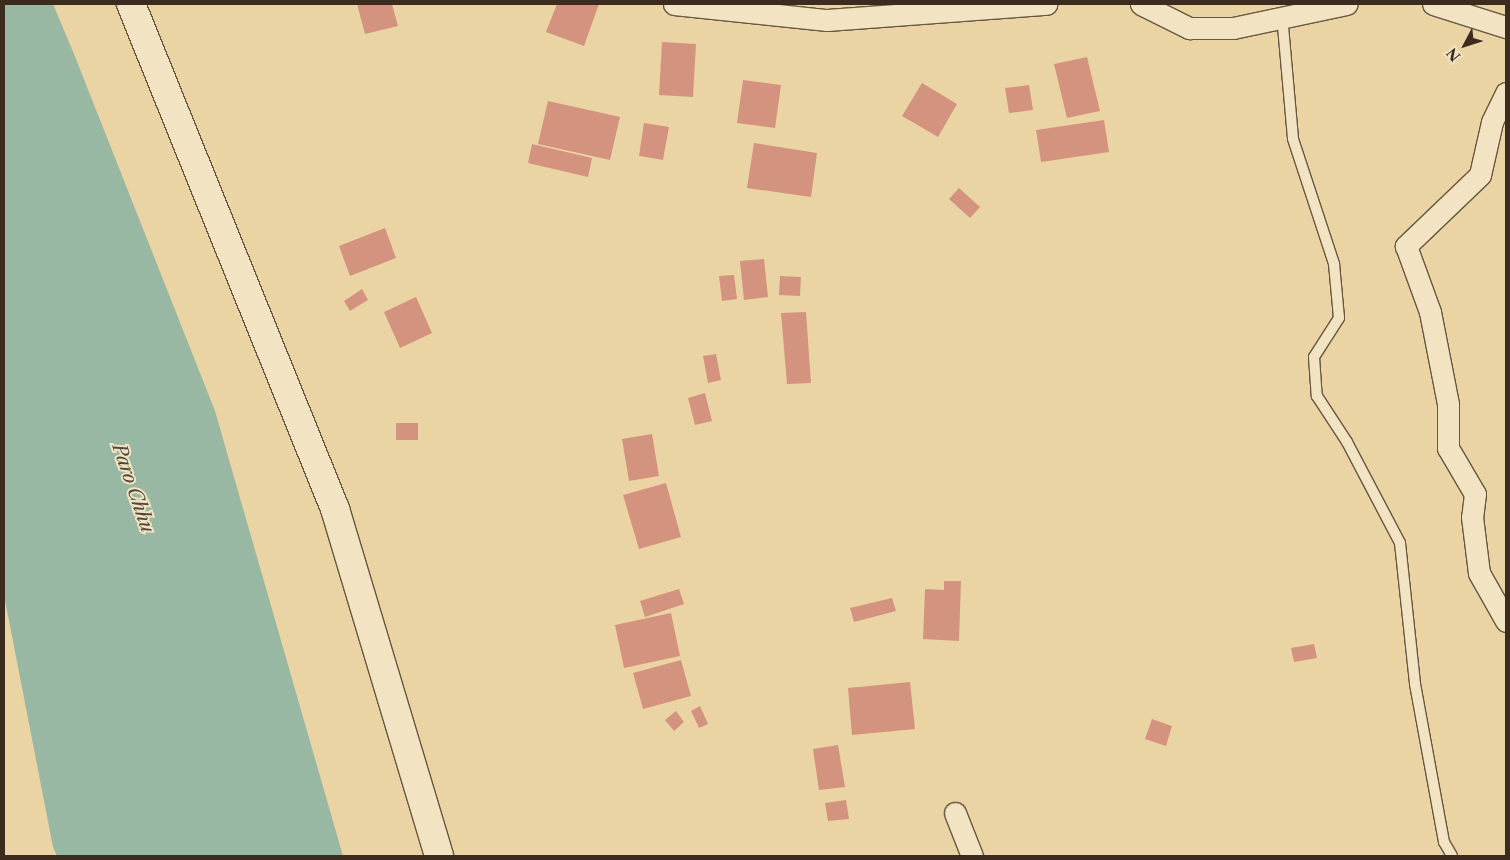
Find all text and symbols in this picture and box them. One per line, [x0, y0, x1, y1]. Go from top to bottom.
north arrow [1440, 20, 1490, 70]
text: N [1443, 44, 1464, 65]
water label: Paro Chhu [107, 441, 159, 535]

